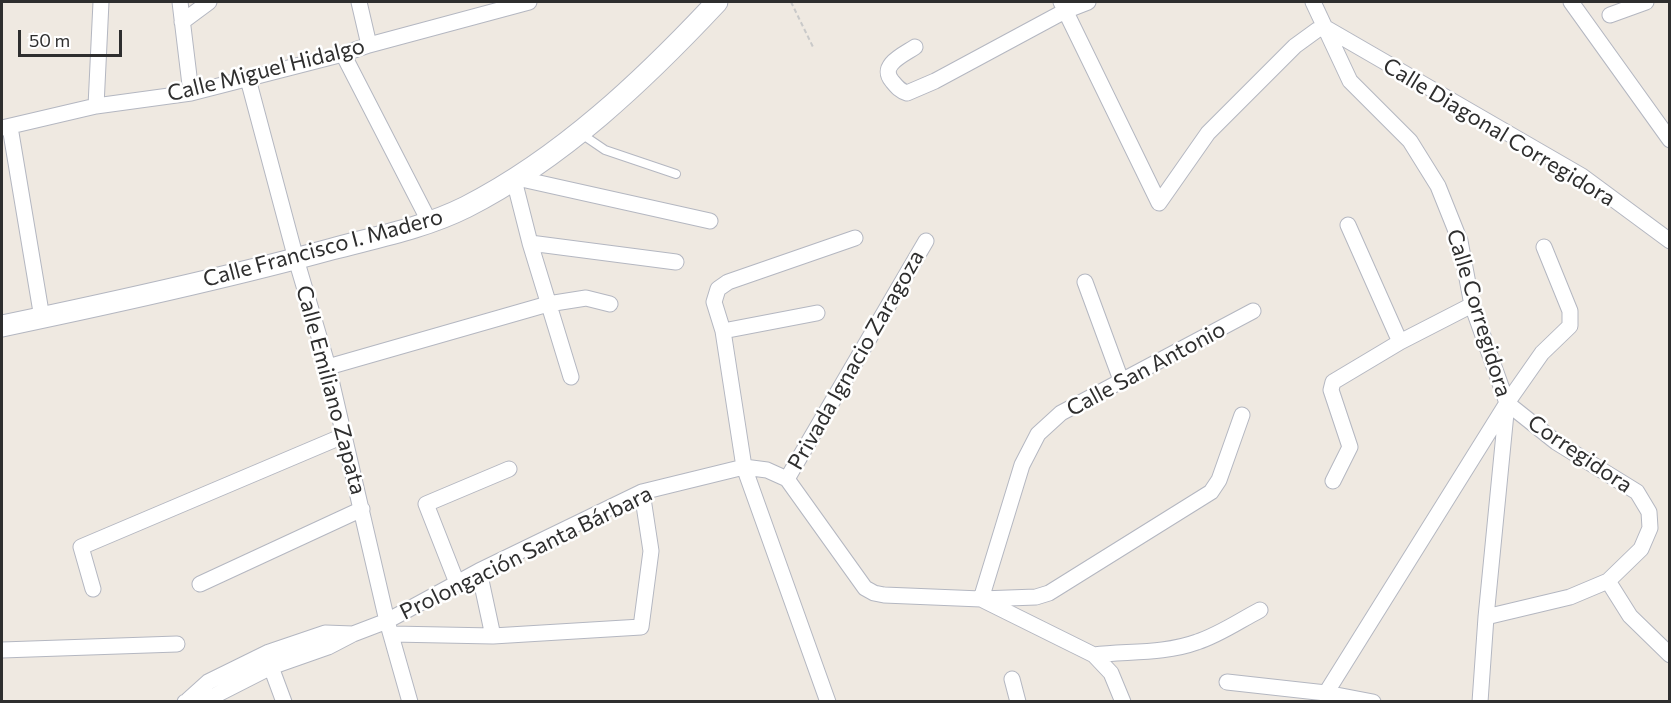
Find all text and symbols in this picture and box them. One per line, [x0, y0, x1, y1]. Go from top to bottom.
scale bar [21, 18, 124, 56]
text: 50 m [29, 29, 70, 51]
street label: Calle Miguel Hidalgo [164, 33, 368, 107]
street label: Calle Diagonal Corregidora [1378, 52, 1620, 212]
street label: Calle Francisco I. Madero [200, 203, 446, 293]
street label: Calle Corregidora [1441, 226, 1517, 400]
street label: Privada Ignacio Zaragoza [782, 246, 930, 474]
street label: Calle Emiliano Zapata [290, 282, 372, 498]
street label: Calle San Antonio [1062, 316, 1230, 422]
street label: Corregidora [1523, 409, 1637, 499]
street label: Prolongación Santa Bárbara [396, 480, 656, 626]

